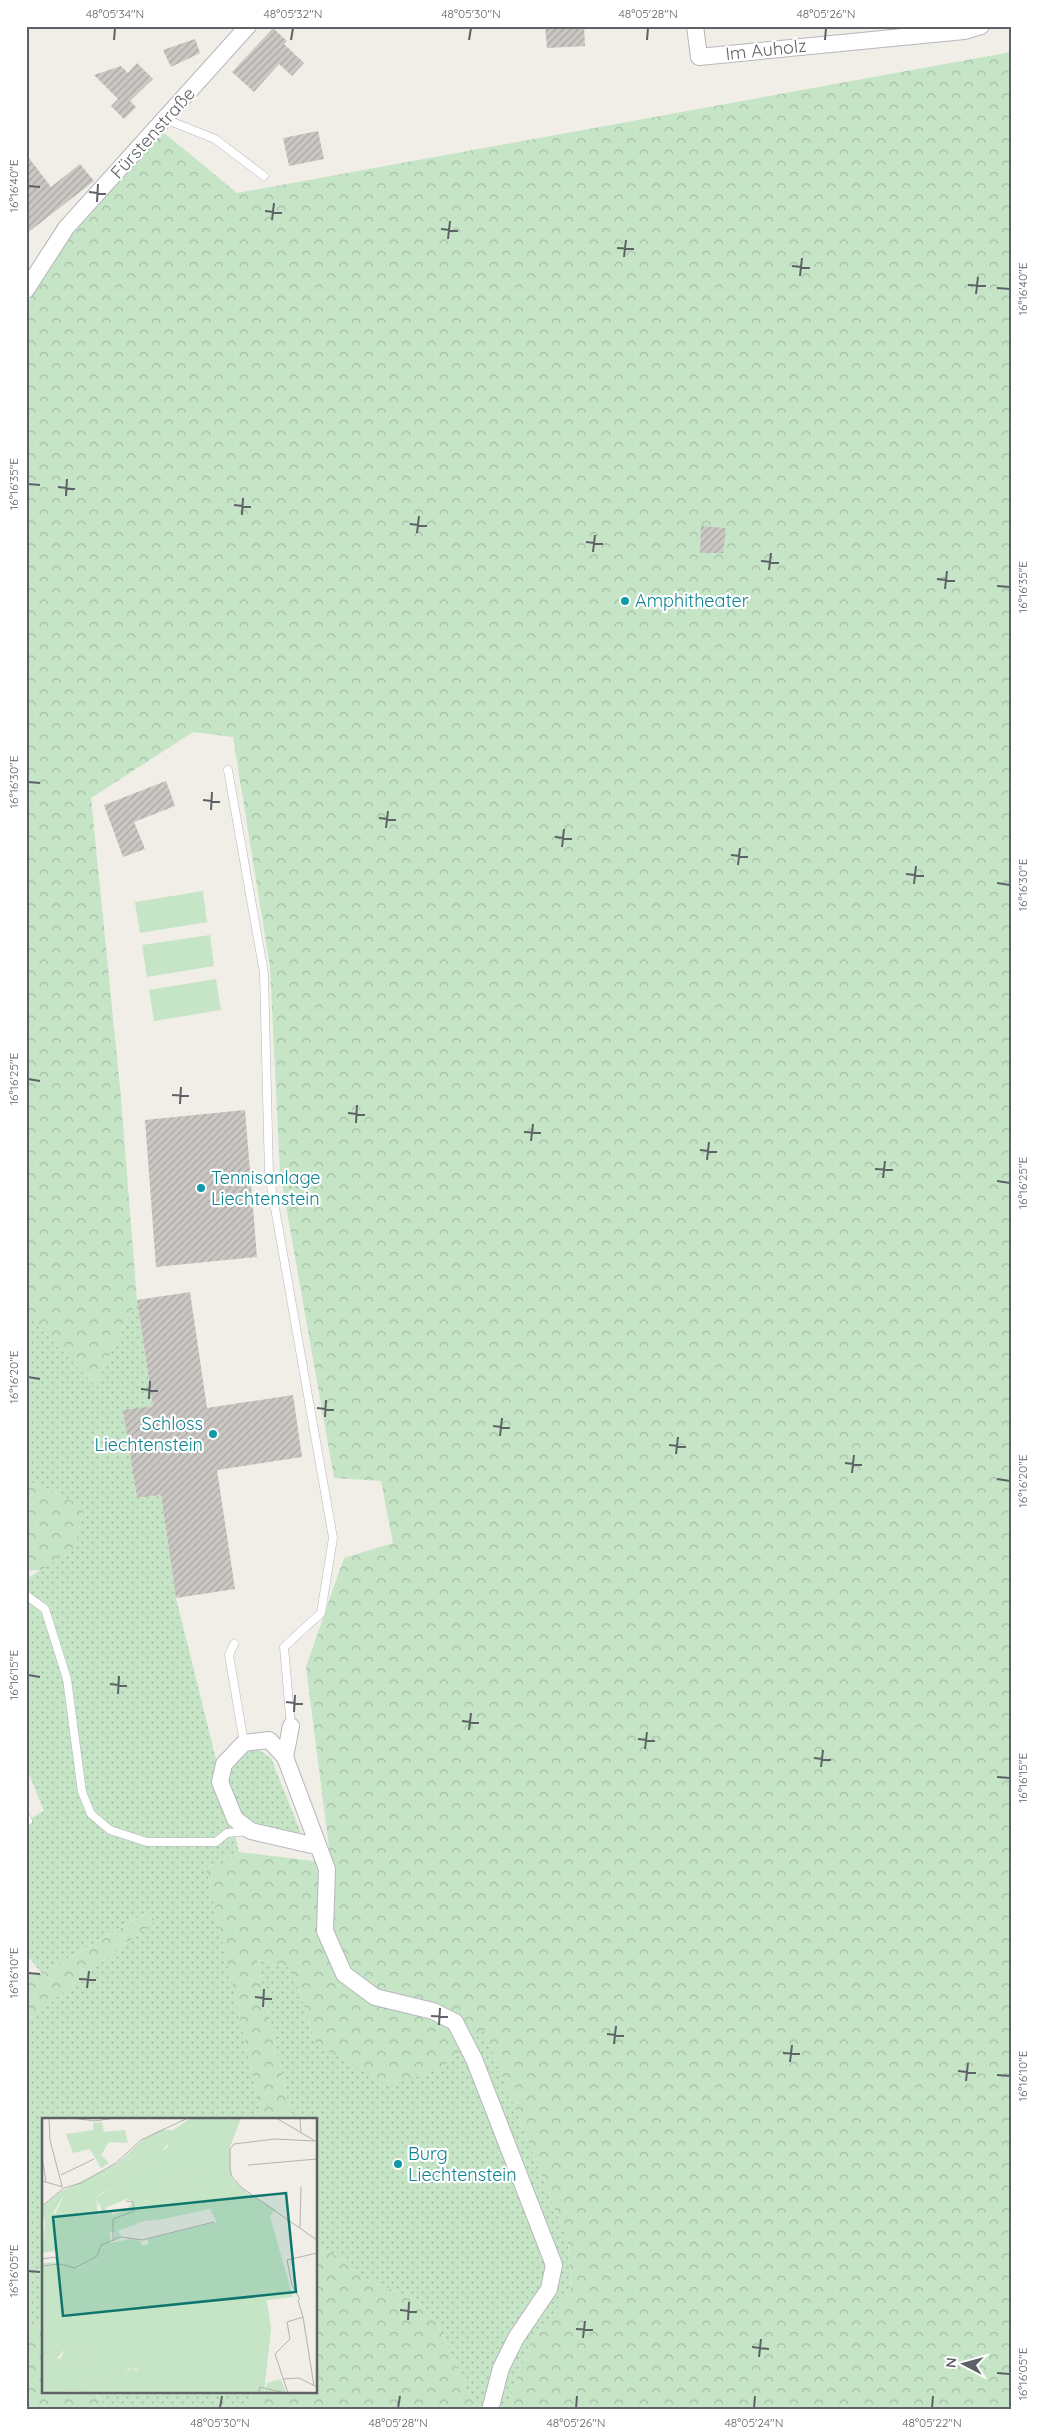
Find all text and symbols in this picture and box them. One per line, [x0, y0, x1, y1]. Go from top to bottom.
text: 48°05'34"N [86, 6, 144, 21]
text: 48°05'32"N [263, 6, 323, 21]
text: 48°05'30"N [441, 6, 501, 21]
text: 48°05'28"N [618, 6, 678, 21]
text: 48°05'26"N [796, 6, 856, 21]
street label: Im Auholz [724, 34, 808, 65]
street label: Fürstenstraße [105, 82, 200, 183]
text: 16°16'40"E [6, 159, 21, 212]
text: 16°16'40"E [1015, 262, 1030, 315]
text: 16°16'35"E [6, 458, 21, 510]
text: 16°16'35"E [1015, 561, 1030, 613]
place label: Amphitheater [635, 589, 749, 612]
marker: Amphitheater [619, 595, 631, 607]
text: 16°16'30"E [6, 755, 21, 808]
text: 16°16'30"E [1015, 858, 1030, 911]
text: 16°16'25"E [6, 1052, 21, 1105]
text: 16°16'25"E [1015, 1156, 1030, 1209]
place label: Tennisanlage Liechtenstein [211, 1166, 321, 1210]
marker: Tennisanlage Liechtenstein [195, 1182, 207, 1194]
text: 16°16'20"E [6, 1350, 21, 1404]
place label: Schloss Liechtenstein [94, 1412, 203, 1456]
marker: Schloss Liechtenstein [207, 1428, 219, 1440]
text: 16°16'20"E [1015, 1454, 1030, 1508]
text: 16°16'15"E [6, 1650, 21, 1700]
text: 16°16'15"E [1015, 1753, 1030, 1803]
text: 16°16'10"E [6, 1947, 21, 1999]
text: 16°16'10"E [1015, 2050, 1030, 2102]
inset map [42, 2118, 318, 2394]
place label: Burg Liechtenstein [408, 2142, 517, 2186]
marker: Burg Liechtenstein [392, 2158, 404, 2170]
text: 16°16'05"E [6, 2244, 21, 2298]
north arrow [940, 2338, 990, 2388]
text: 16°16'05"E [1015, 2347, 1030, 2401]
text: N [942, 2357, 961, 2369]
text: 48°05'30"N [190, 2415, 250, 2430]
text: 48°05'28"N [368, 2415, 428, 2430]
text: 48°05'26"N [546, 2415, 606, 2430]
text: 48°05'24"N [725, 2415, 783, 2430]
text: 48°05'22"N [902, 2415, 962, 2430]

